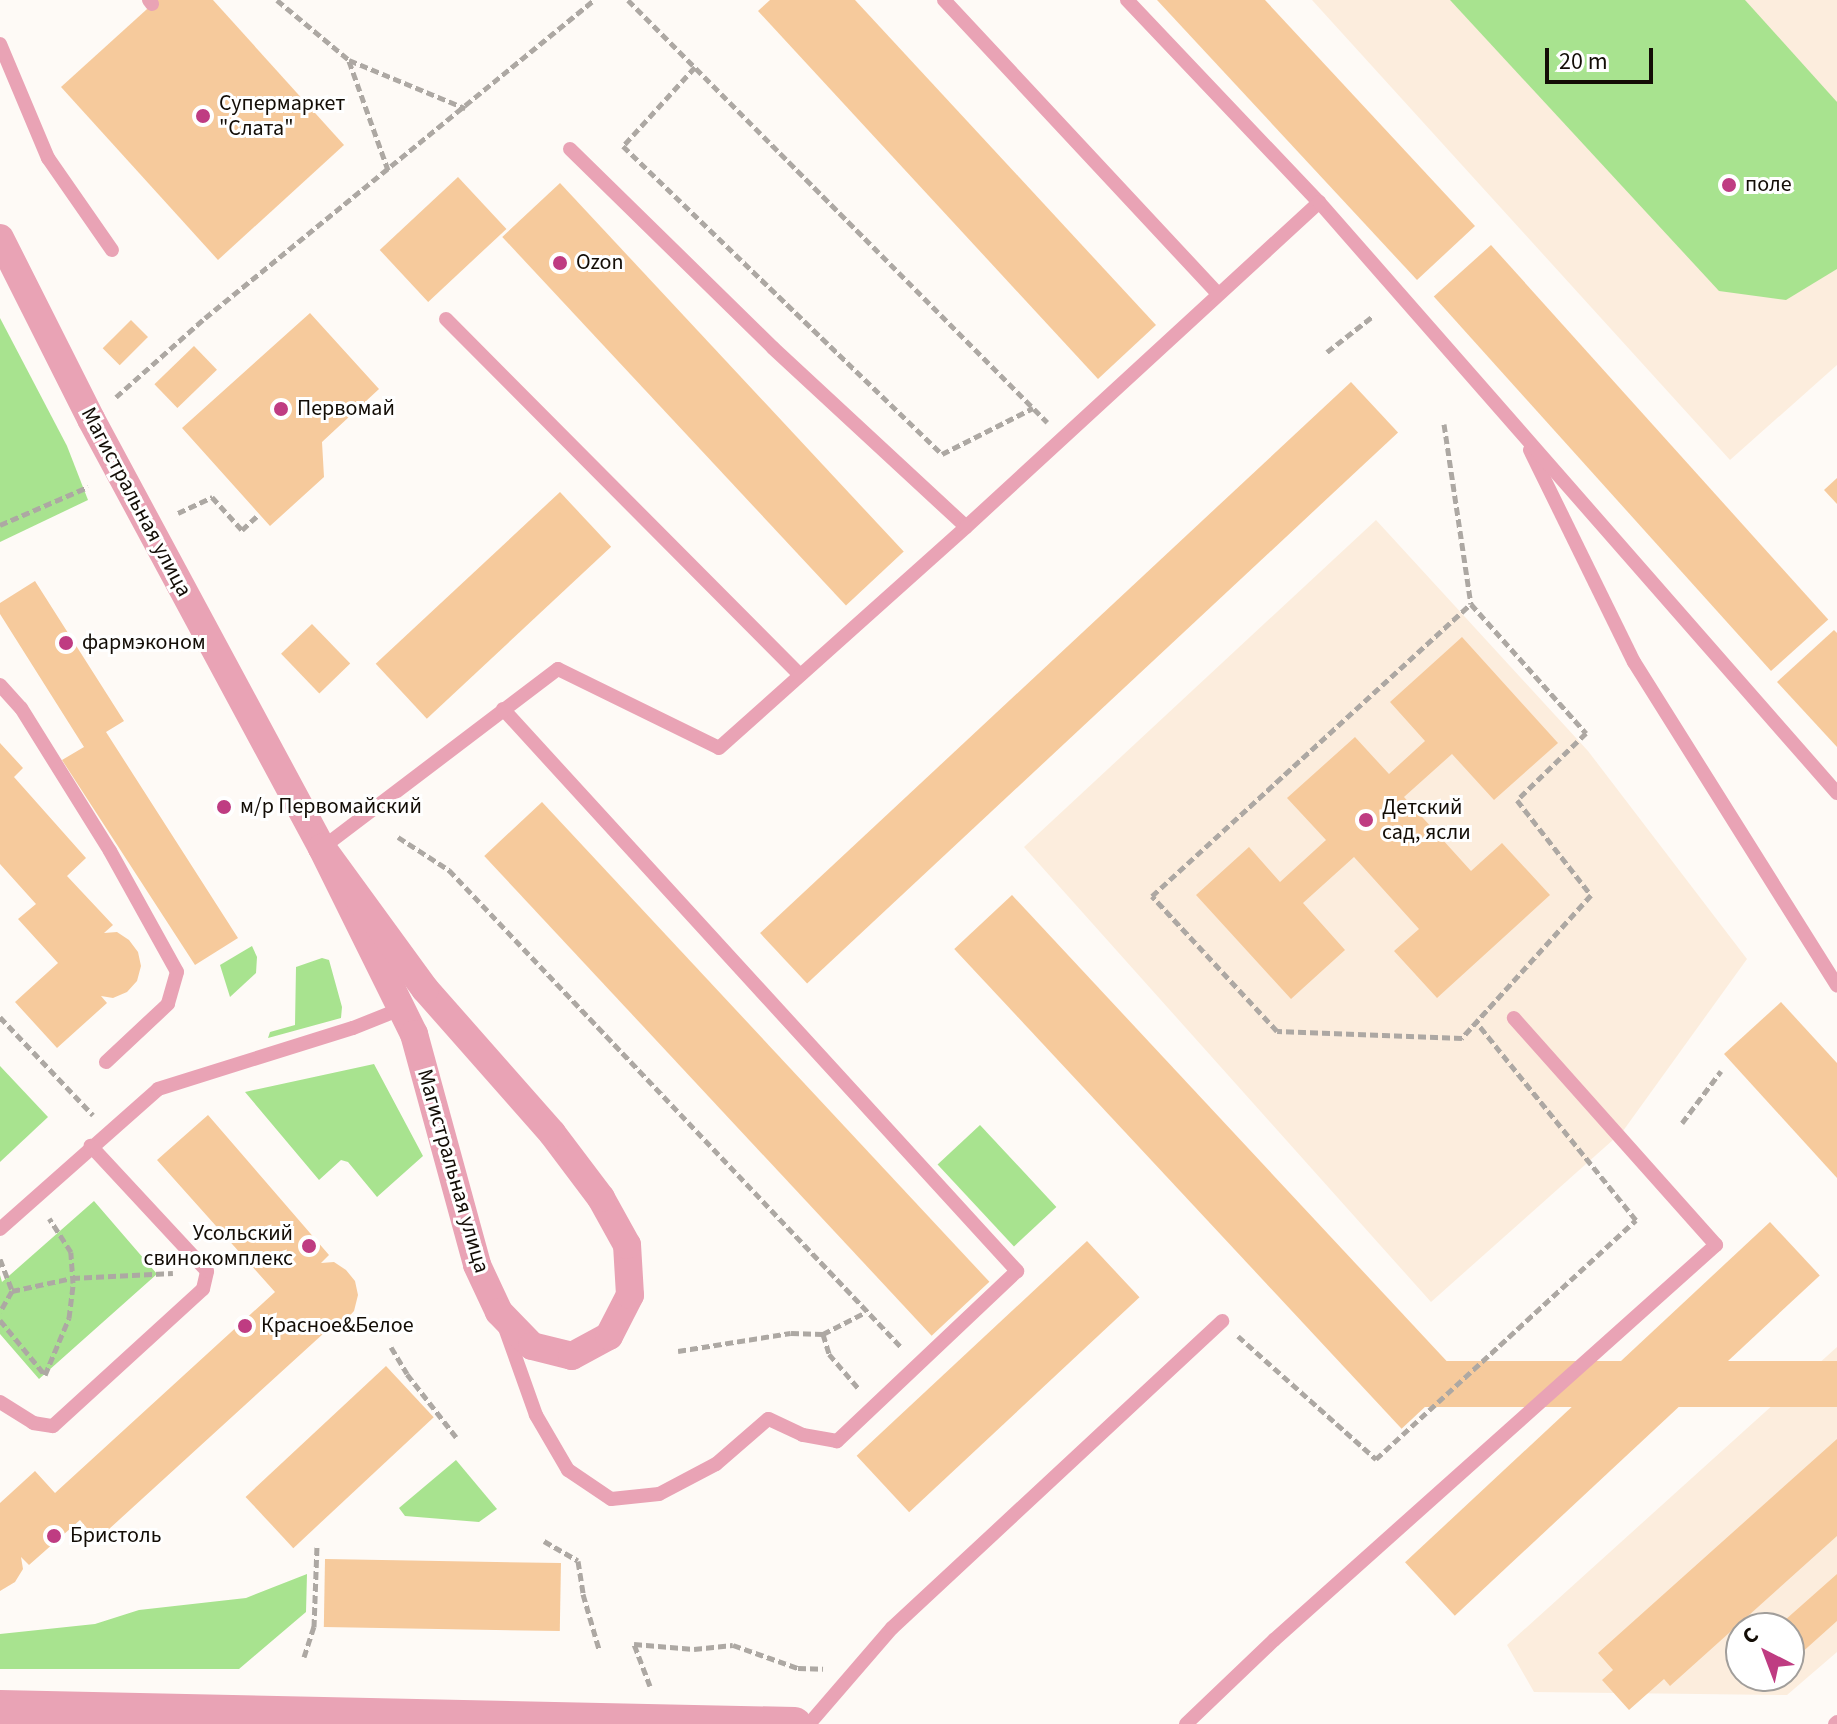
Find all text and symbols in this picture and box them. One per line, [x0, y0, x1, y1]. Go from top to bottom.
scale bar [1549, 32, 1657, 82]
text: 20 m [1559, 44, 1608, 79]
place label: Супермаркет "Слата" [219, 90, 345, 142]
marker: Супермаркет "Слата" [194, 107, 212, 125]
place label: поле [1745, 172, 1792, 198]
marker: поле [1720, 176, 1738, 194]
place label: Ozon [576, 250, 624, 276]
marker: Ozon [551, 254, 569, 272]
place label: Первомай [297, 396, 395, 422]
marker: Первомай [272, 400, 290, 418]
street label: Магистральная улица [75, 403, 197, 601]
place label: фармэконом [82, 630, 206, 656]
marker: фармэконом [57, 634, 75, 652]
place label: м/р Первомайский [240, 794, 422, 820]
place label: Детский сад, ясли [1382, 794, 1471, 846]
marker: м/р Первомайский [215, 798, 233, 816]
marker: Детский сад, ясли [1357, 811, 1375, 829]
street label: Магистральная улица [411, 1066, 495, 1276]
place label: Усольский свинокомплекс [143, 1220, 293, 1272]
marker: Усольский свинокомплекс [300, 1237, 318, 1255]
place label: Красное&Белое [261, 1313, 414, 1339]
marker: Красное&Белое [236, 1317, 254, 1335]
place label: Бристоль [70, 1523, 161, 1549]
marker: Бристоль [45, 1527, 63, 1545]
north arrow [1725, 1612, 1805, 1692]
text: С [1735, 1619, 1766, 1652]

